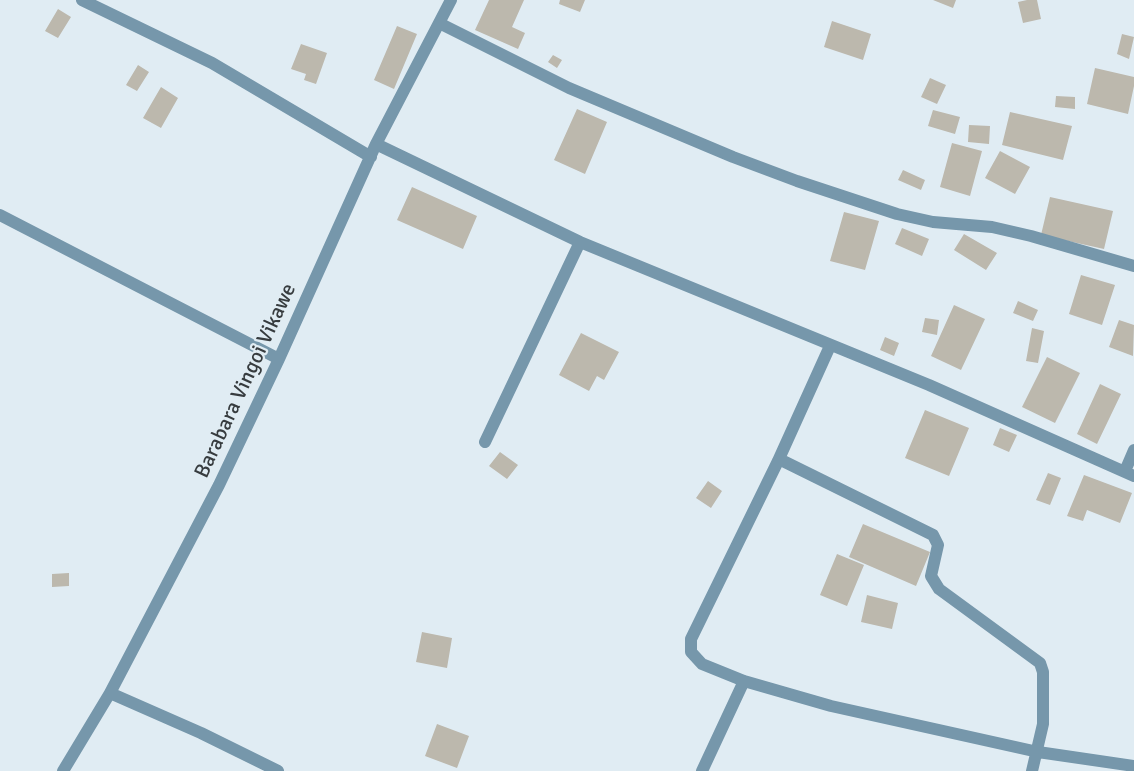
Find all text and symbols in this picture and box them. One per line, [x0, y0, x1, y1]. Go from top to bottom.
street label: Barabara Vingoi Vikawe [190, 280, 302, 482]

